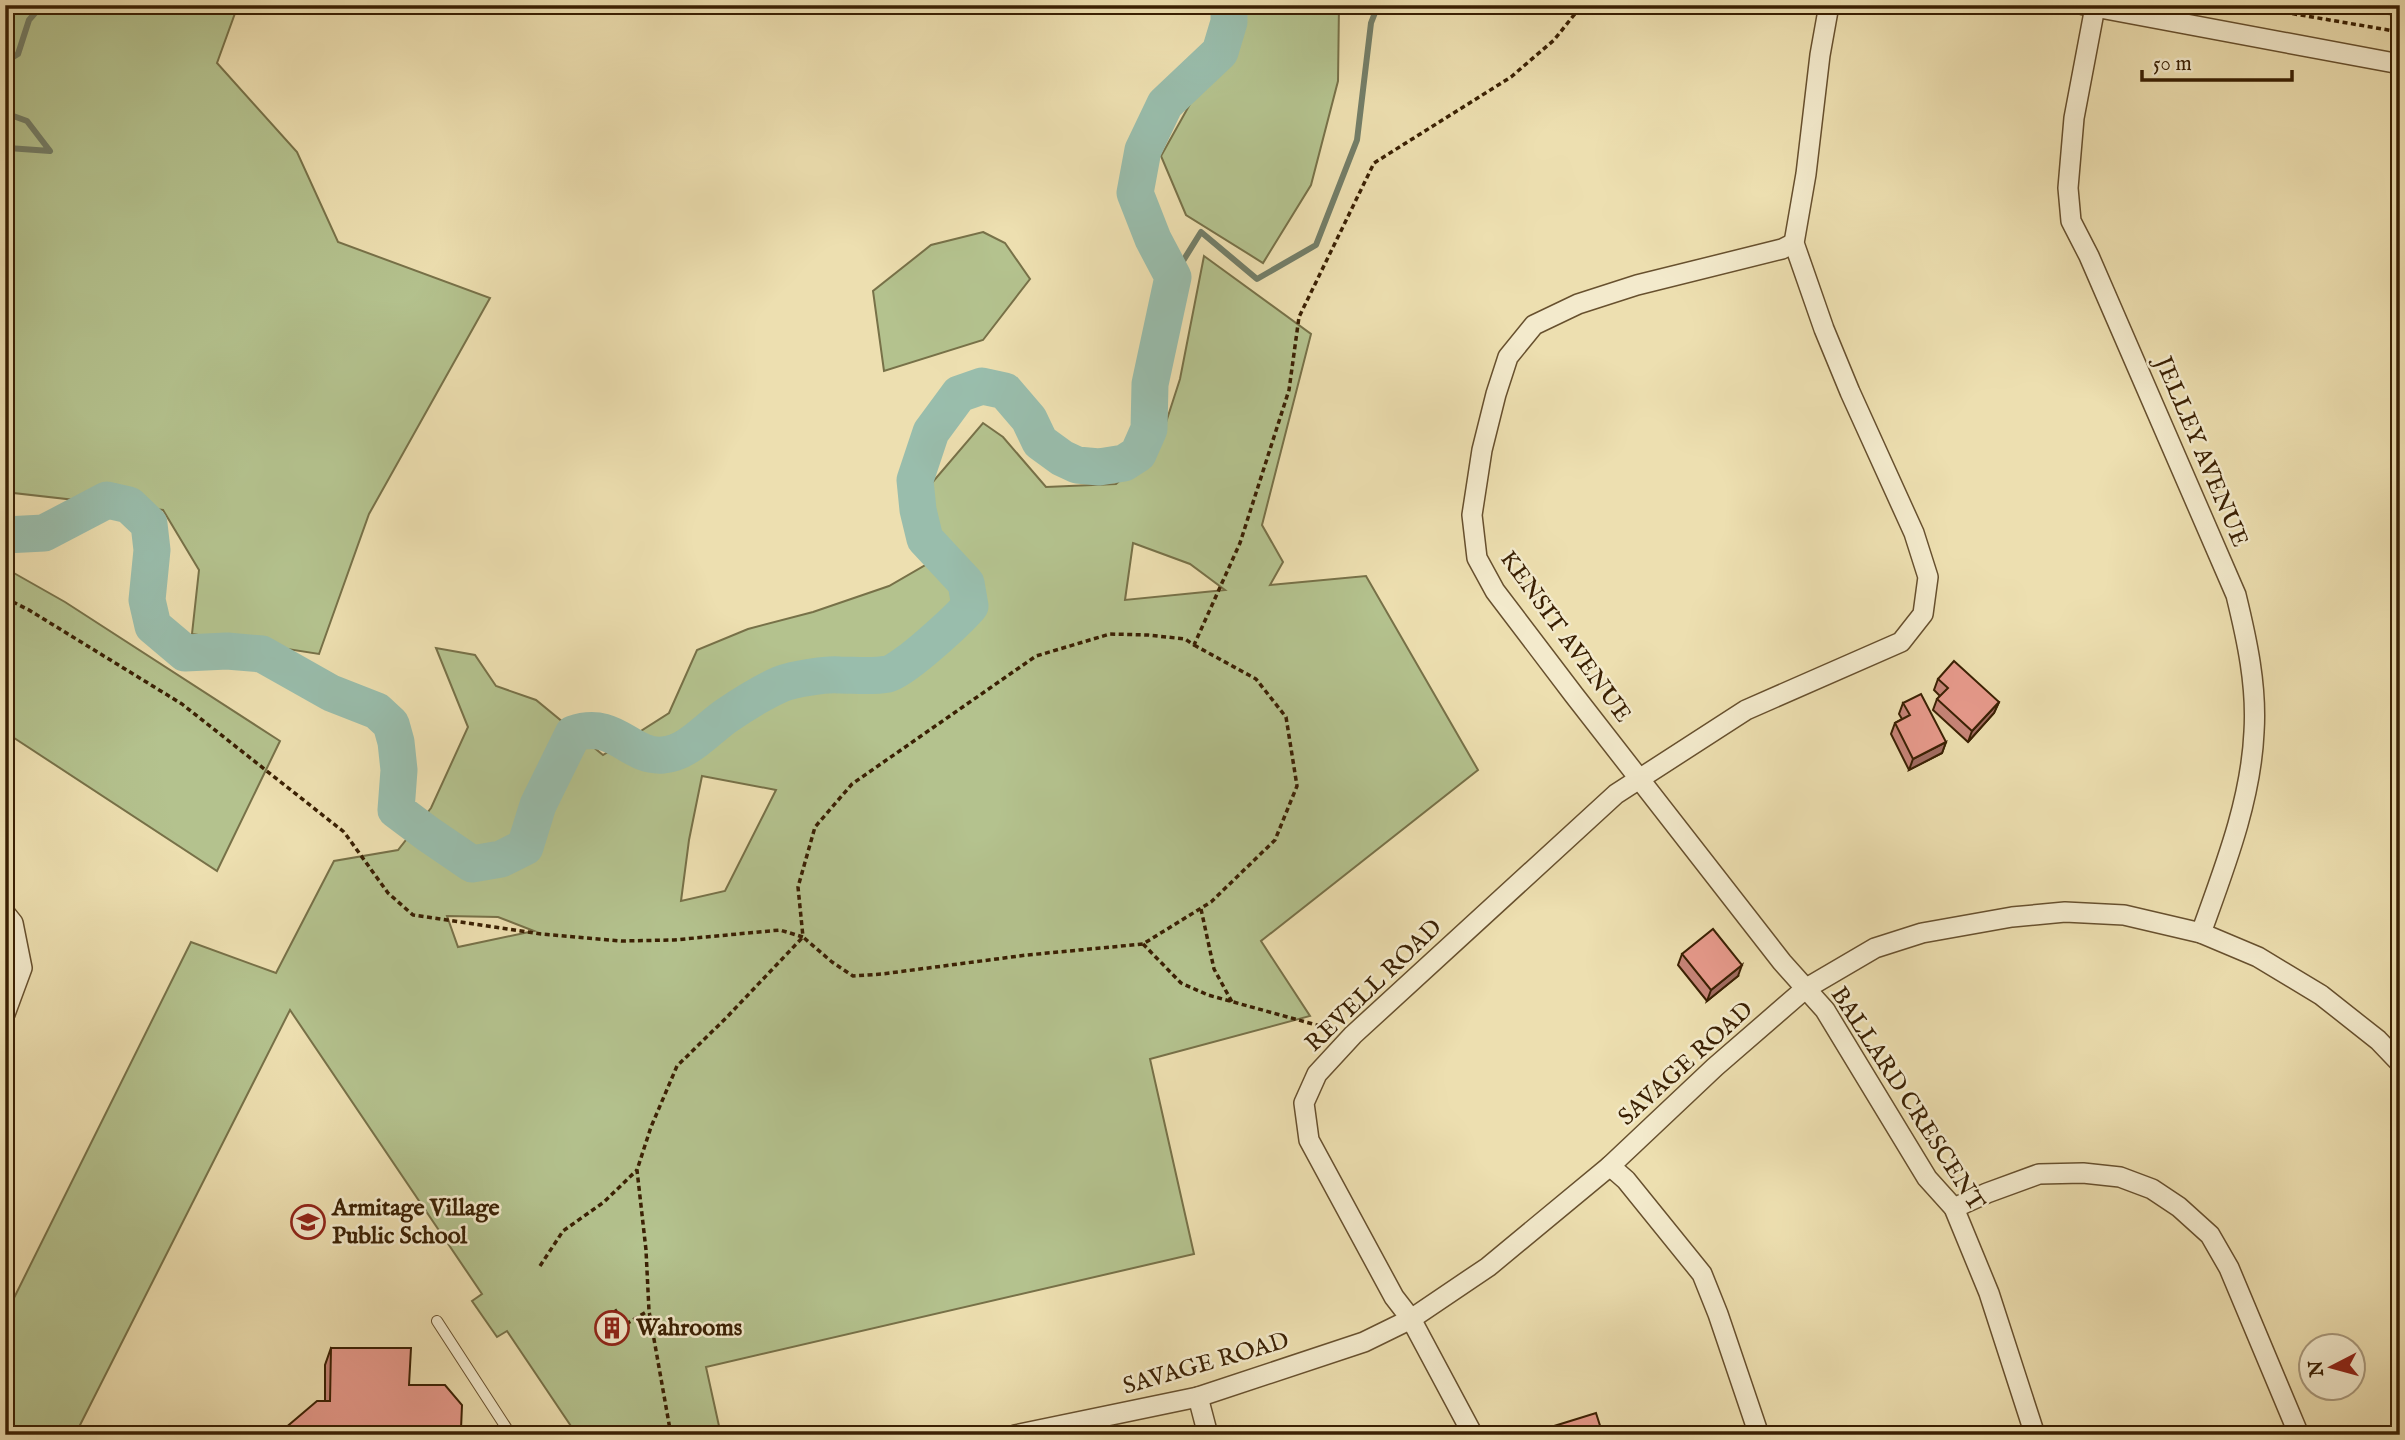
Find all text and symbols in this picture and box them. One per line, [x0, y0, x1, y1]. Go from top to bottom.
scale bar [2142, 38, 2293, 82]
text: 50 m [2153, 51, 2192, 78]
street label: JELLEY AVENUE [2146, 349, 2255, 552]
street label: KENSIT AVENUE [1492, 545, 1638, 729]
street label: REVELL ROAD [1299, 913, 1449, 1059]
street label: BALLARD CRESCENT [1823, 981, 1991, 1217]
street label: SAVAGE ROAD [1612, 995, 1760, 1133]
place label: Armitage Village Public School [331, 1193, 499, 1252]
school or university icon: Armitage Village Public School [289, 1203, 327, 1241]
building icon: Wahrooms [593, 1309, 631, 1347]
place label: Wahrooms [635, 1313, 743, 1344]
street label: SAVAGE ROAD [1119, 1325, 1293, 1403]
north arrow [2296, 1332, 2366, 1402]
text: N [2304, 1359, 2330, 1379]

